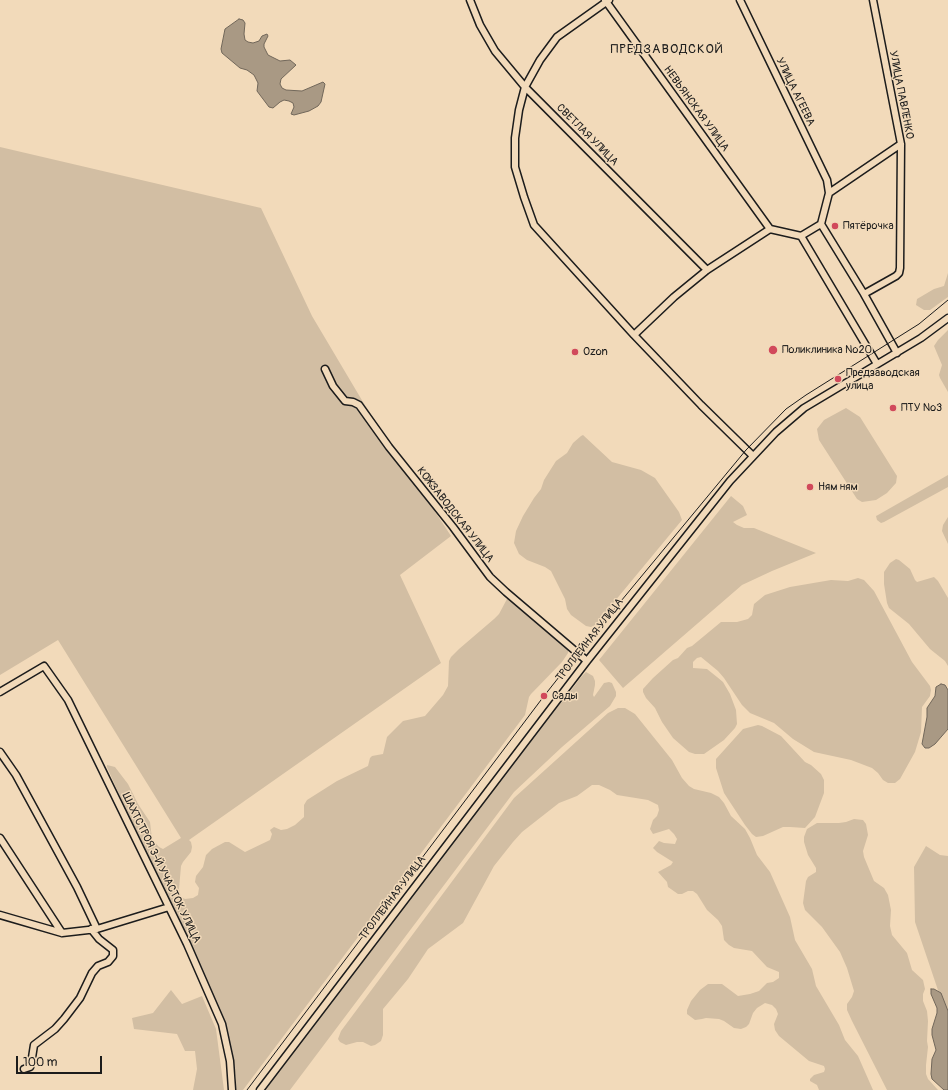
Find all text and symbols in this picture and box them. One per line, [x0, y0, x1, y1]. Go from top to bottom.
district label: ПРЕДЗАВОДСКОЙ [610, 42, 724, 58]
street label: УЛИЦА ПАВЛЕНКО [886, 50, 916, 140]
street label: УЛИЦА АГЕЕВА [773, 56, 817, 128]
street label: НЕВЬЯНСКАЯ УЛИЦА [661, 64, 731, 154]
street label: СВЕТЛАЯ УЛИЦА [553, 101, 621, 169]
place label: Пятёрочка [843, 219, 894, 233]
marker: Пятёрочка [830, 221, 840, 231]
place label: Поликлиника №20 [782, 343, 872, 357]
marker: Поликлиника №20 [767, 344, 779, 356]
place label: Ozon [583, 345, 608, 359]
marker: Ozon [570, 347, 580, 357]
place label: Предзаводская улица [846, 366, 920, 392]
marker: Предзаводская улица [833, 374, 843, 384]
place label: ПТУ №3 [901, 401, 942, 415]
marker: ПТУ №3 [888, 403, 898, 413]
street label: КОЖЗАВОДСКАЯ УЛИЦА [414, 465, 496, 565]
place label: Ням ням [818, 480, 858, 494]
marker: Ням ням [805, 482, 815, 492]
street label: ТРОЛЛЕЙНАЯ УЛИЦА [553, 596, 627, 684]
place label: Сады [552, 689, 578, 703]
marker: Сады [539, 691, 549, 701]
street label: ШАХТСТРОЯ 3-Й УЧАСТОК УЛИЦА [119, 791, 203, 945]
street label: ТРОЛЛЕЙНАЯ УЛИЦА [357, 853, 429, 943]
scale bar [18, 1048, 104, 1074]
text: 100 m [23, 1055, 57, 1070]

